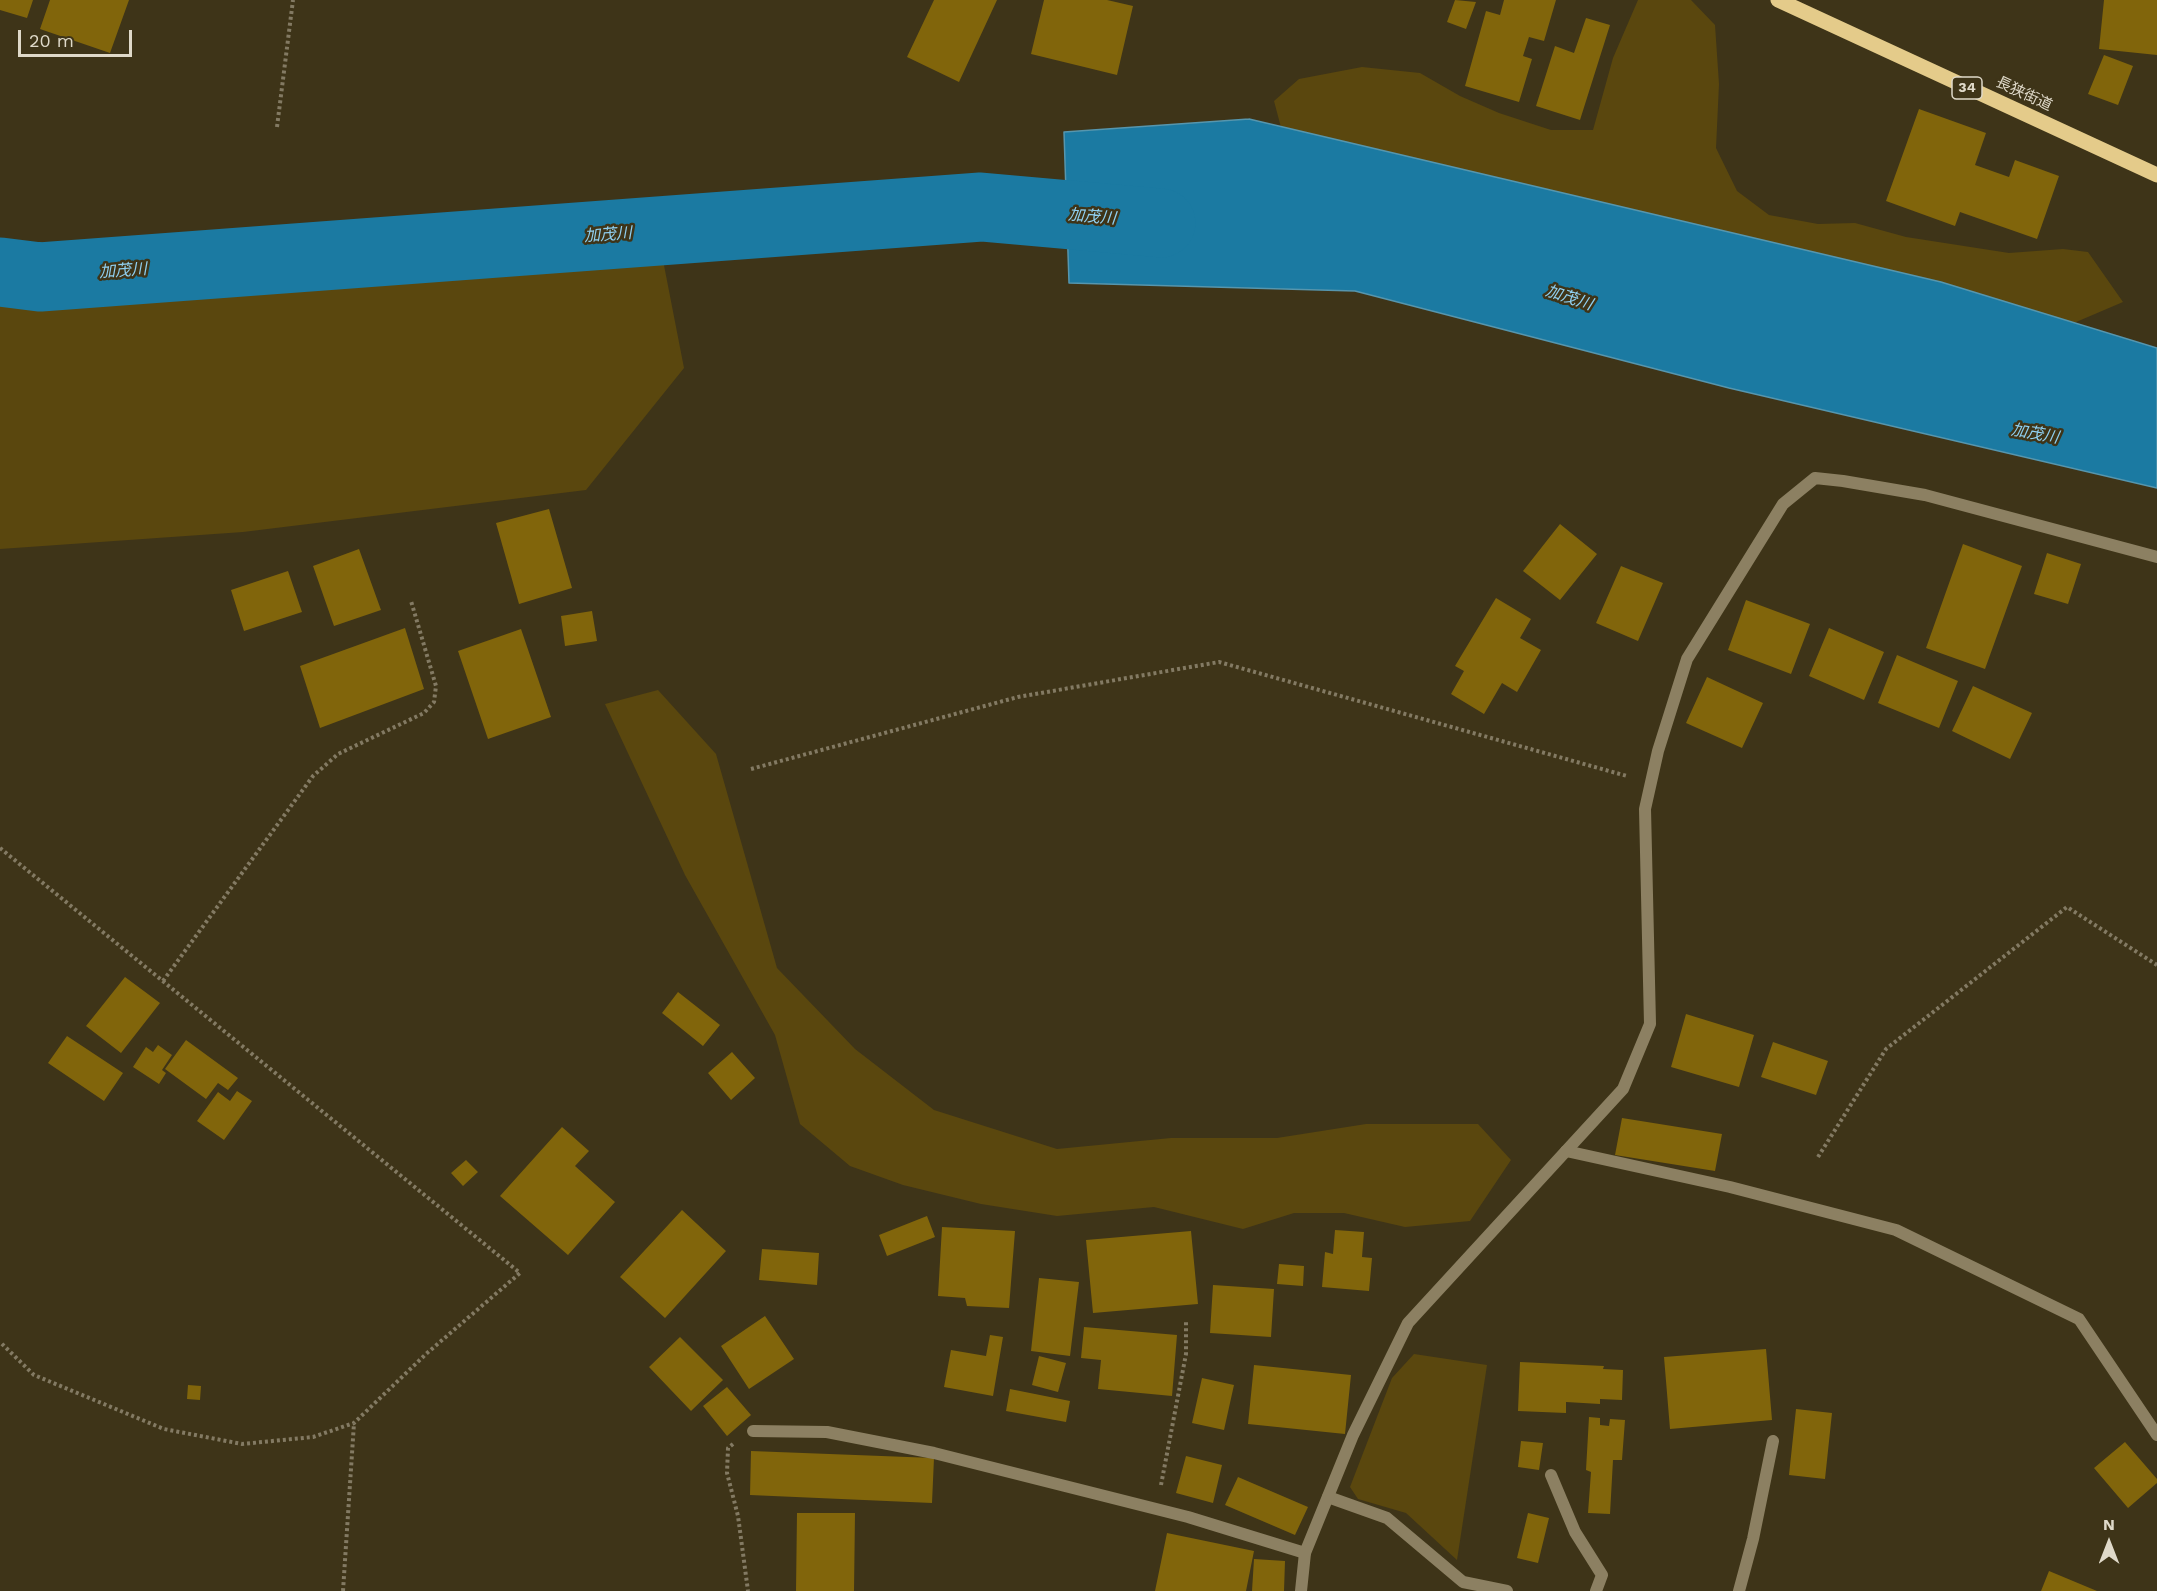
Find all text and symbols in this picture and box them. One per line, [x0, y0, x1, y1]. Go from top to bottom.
scale bar [21, 18, 135, 56]
text: 20 m [29, 30, 74, 51]
street label: 長狭街道 [1993, 73, 2055, 115]
road number: 34 [1952, 77, 1982, 99]
water label: 加茂川 [1067, 205, 1117, 229]
water label: 加茂川 [583, 224, 633, 246]
water label: 加茂川 [98, 260, 148, 282]
water label: 加茂川 [1543, 281, 1595, 315]
water label: 加茂川 [2010, 420, 2060, 448]
north arrow [2079, 1513, 2139, 1573]
text: N [2103, 1515, 2115, 1534]

